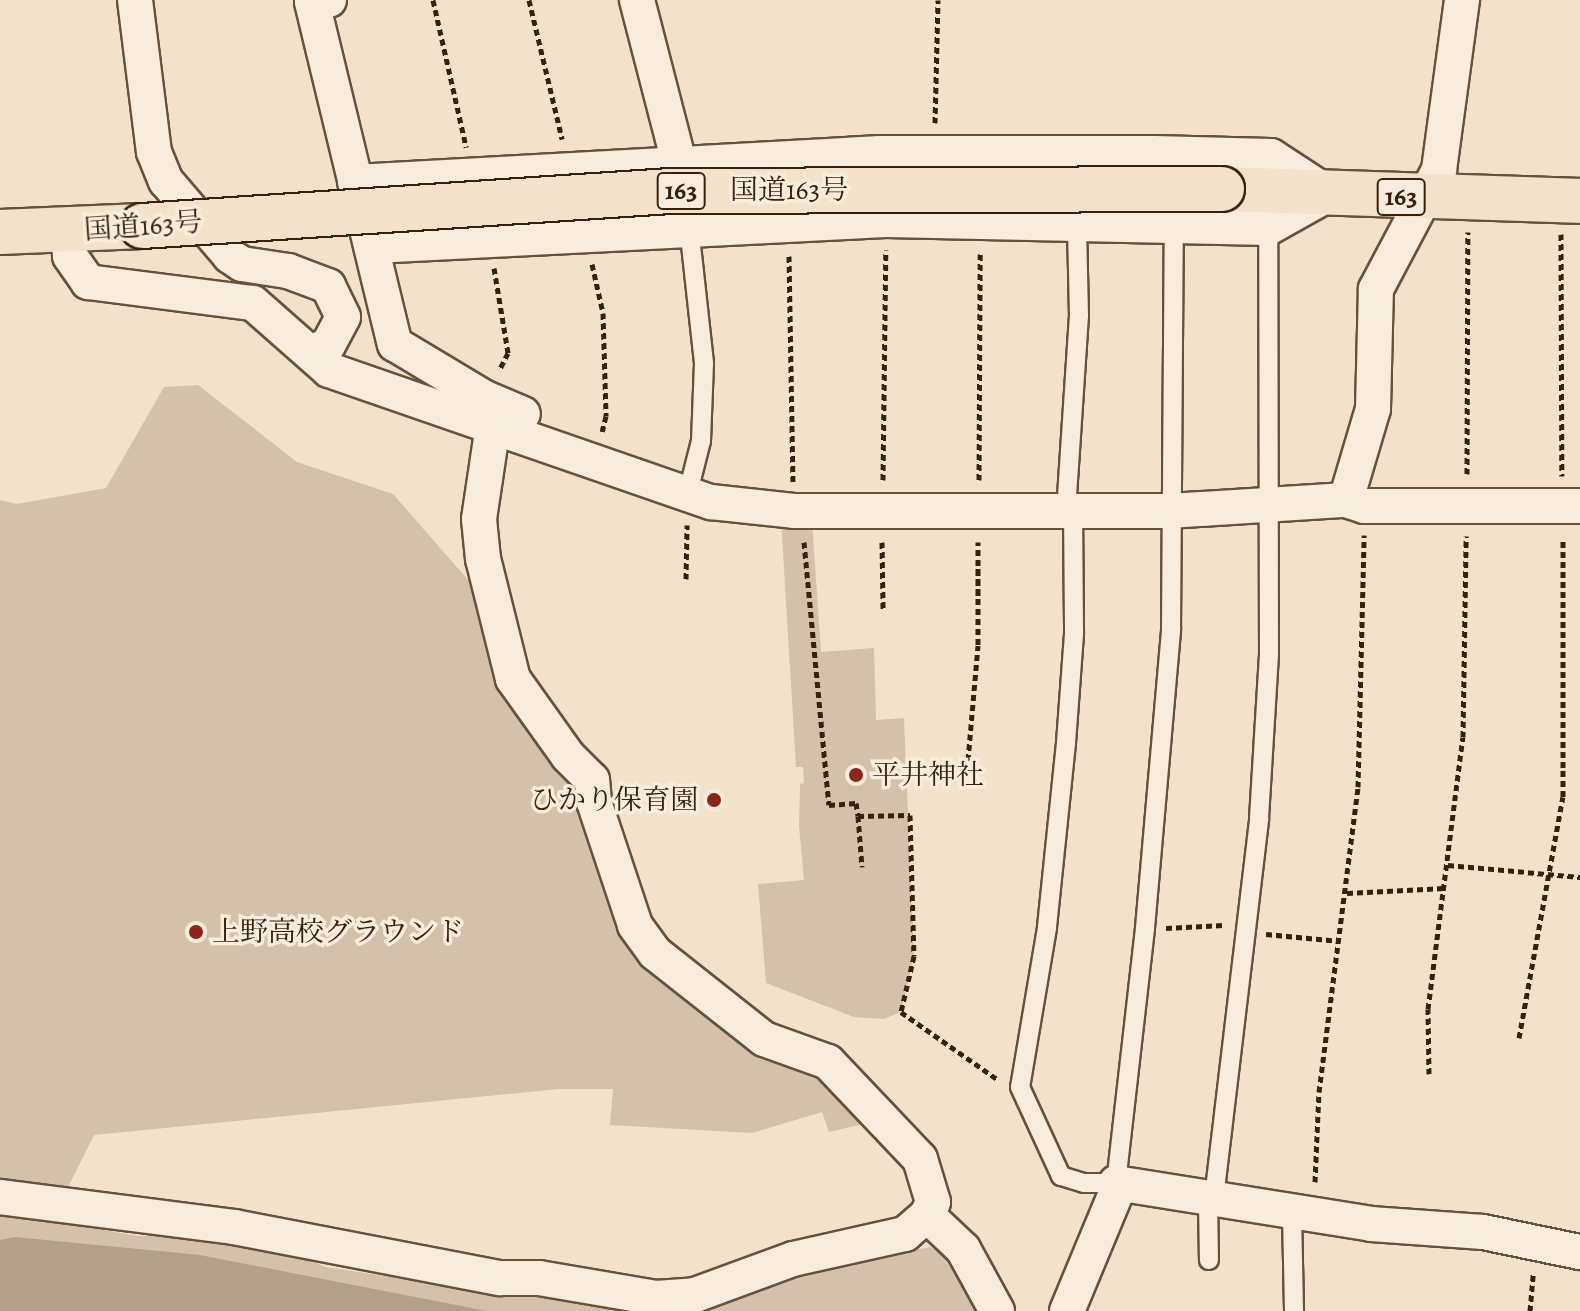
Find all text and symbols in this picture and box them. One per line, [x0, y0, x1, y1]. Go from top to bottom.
road number: 163 [655, 169, 707, 213]
street label: 国道163号 [730, 173, 848, 207]
road number: 163 [1375, 175, 1427, 219]
street label: 国道163号 [83, 205, 203, 247]
place label: 平井神社 [872, 758, 984, 792]
marker: 平井神社 [847, 766, 865, 784]
place label: ひかり保育園 [530, 783, 698, 817]
marker: ひかり保育園 [705, 791, 723, 809]
place label: 上野高校グラウンド [212, 915, 464, 949]
marker: 上野高校グラウンド [187, 923, 205, 941]

